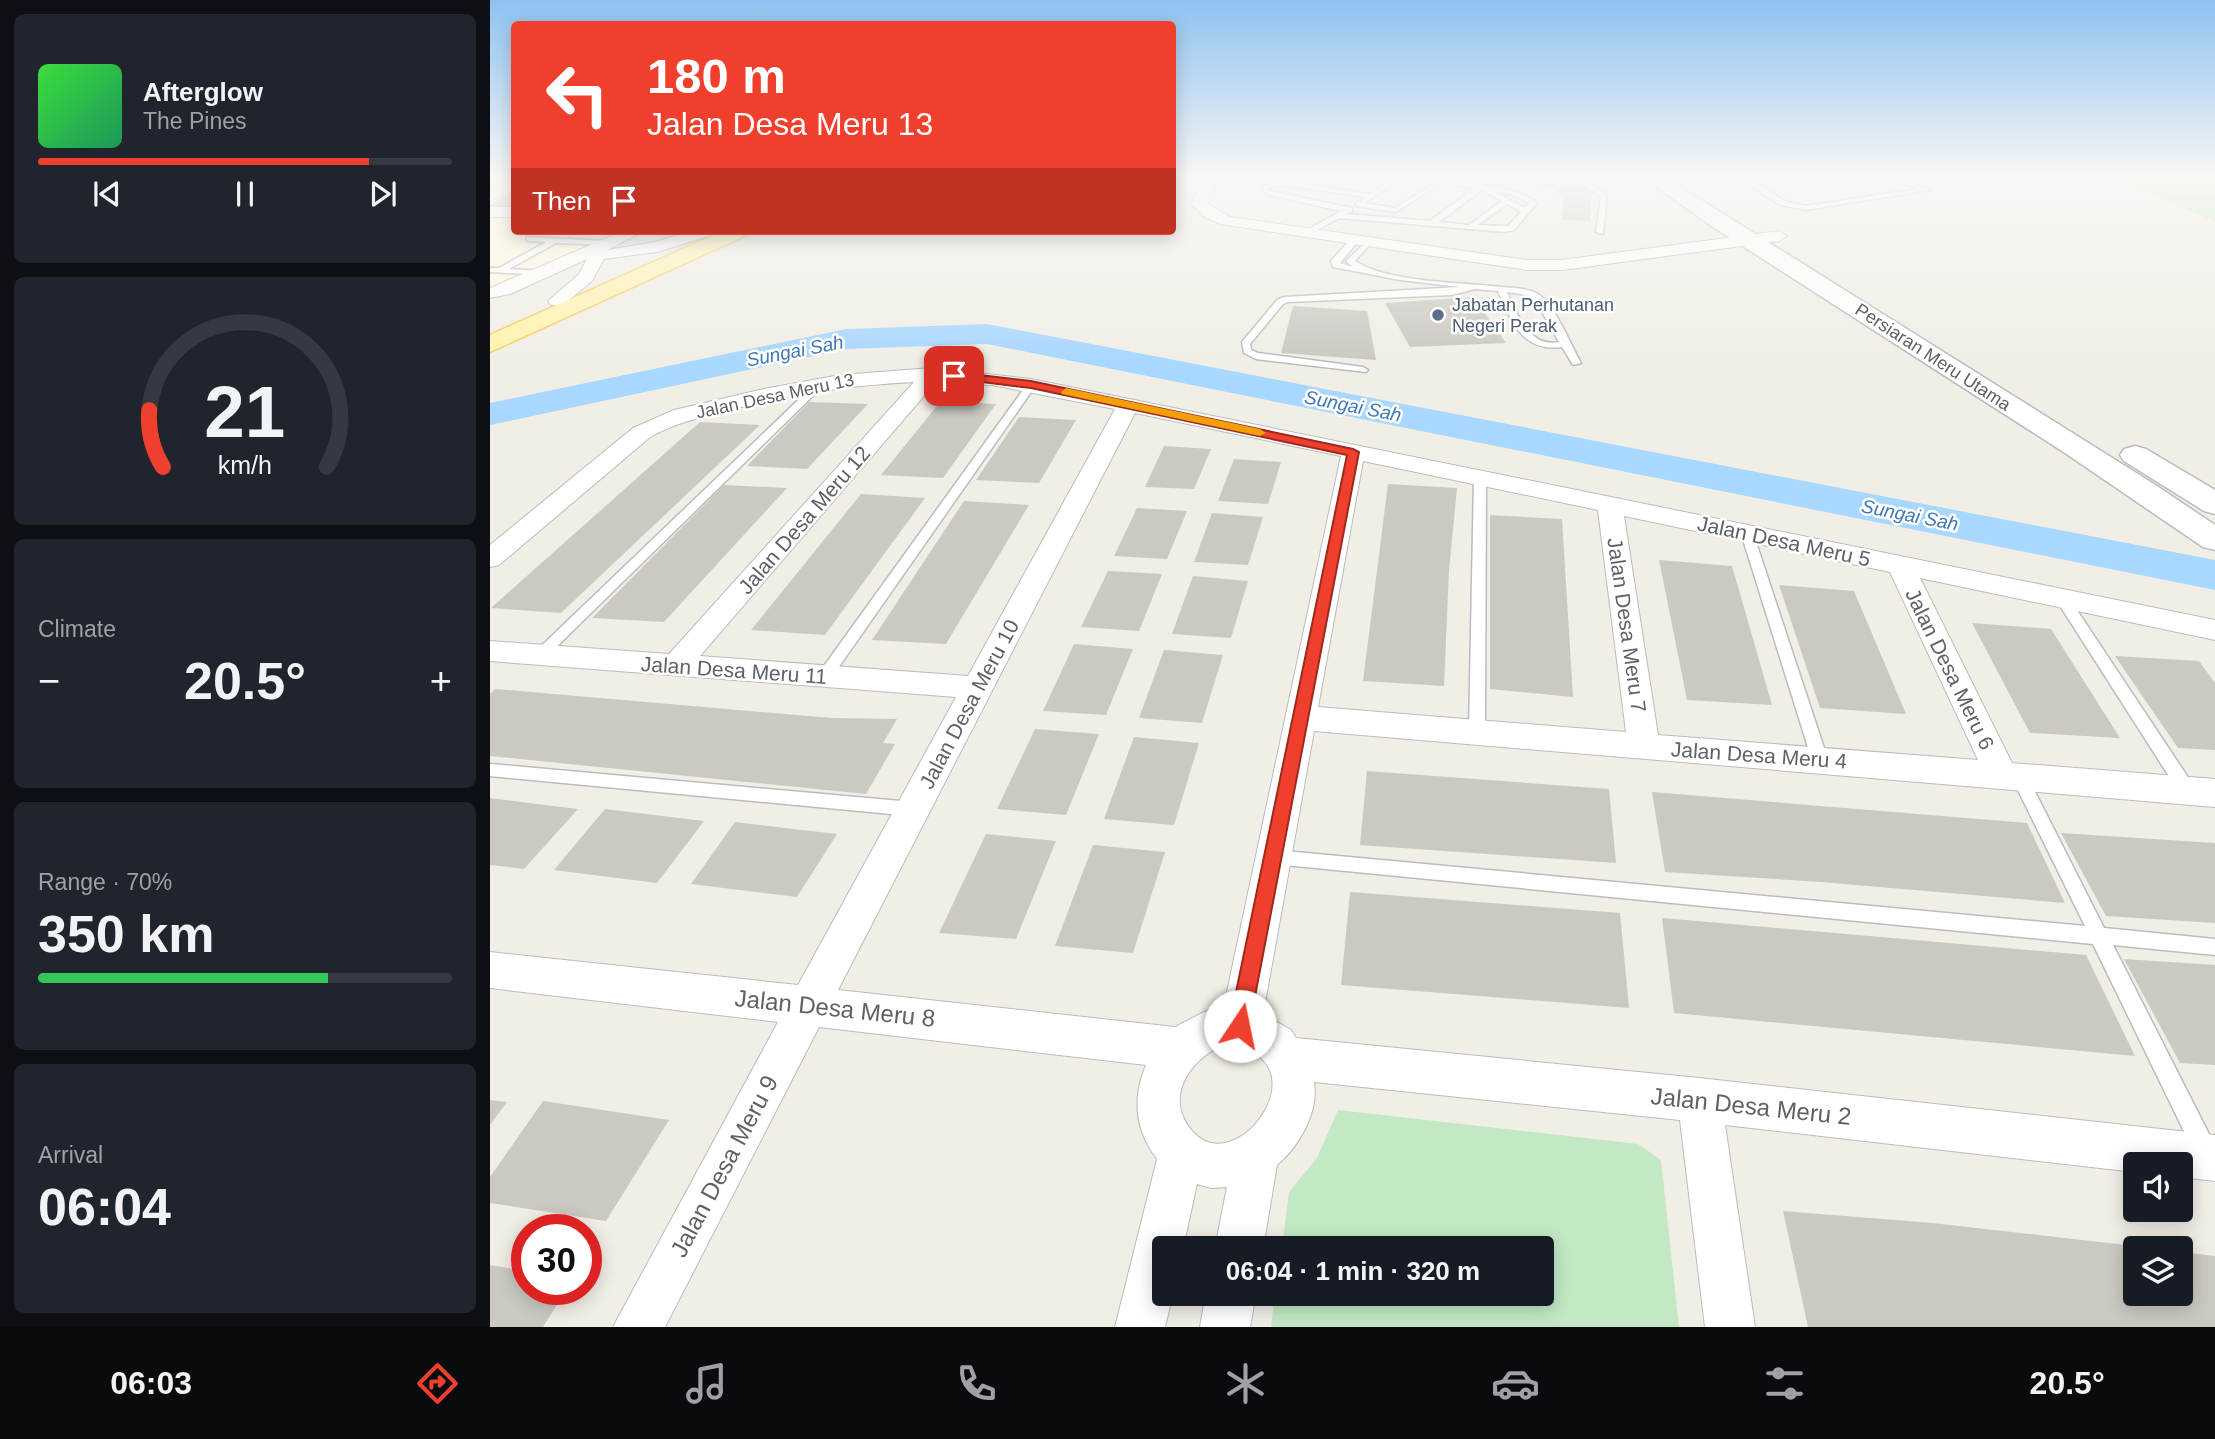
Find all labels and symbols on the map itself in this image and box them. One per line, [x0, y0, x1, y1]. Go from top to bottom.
place label: Jabatan Perhutanan Negeri Perak [1452, 295, 1614, 336]
street label: Persiaran Meru Utama [1852, 299, 2015, 415]
marker: Jabatan Perhutanan Negeri Perak [1430, 307, 1446, 323]
water label: Sungai Sah [745, 331, 845, 371]
pin [924, 346, 984, 406]
street label: Jalan Desa Meru 13 [694, 369, 856, 423]
water label: Sungai Sah [1303, 386, 1403, 426]
street label: Jalan Desa Meru 12 [734, 442, 874, 598]
water label: Sungai Sah [1860, 495, 1960, 535]
street label: Jalan Desa Meru 5 [1695, 511, 1873, 571]
street label: Jalan Desa Meru 7 [1603, 536, 1651, 714]
street label: Jalan Desa Meru 6 [1901, 585, 1999, 753]
street label: Jalan Desa Meru 10 [915, 616, 1023, 792]
street label: Jalan Desa Meru 11 [640, 652, 828, 688]
street label: Jalan Desa Meru 4 [1670, 737, 1848, 773]
street label: Jalan Desa Meru 8 [733, 984, 937, 1032]
position arrow [1203, 989, 1277, 1063]
street label: Jalan Desa Meru 9 [665, 1071, 783, 1261]
street label: Jalan Desa Meru 2 [1649, 1082, 1853, 1130]
speed limit sign: 30 [511, 1214, 602, 1305]

